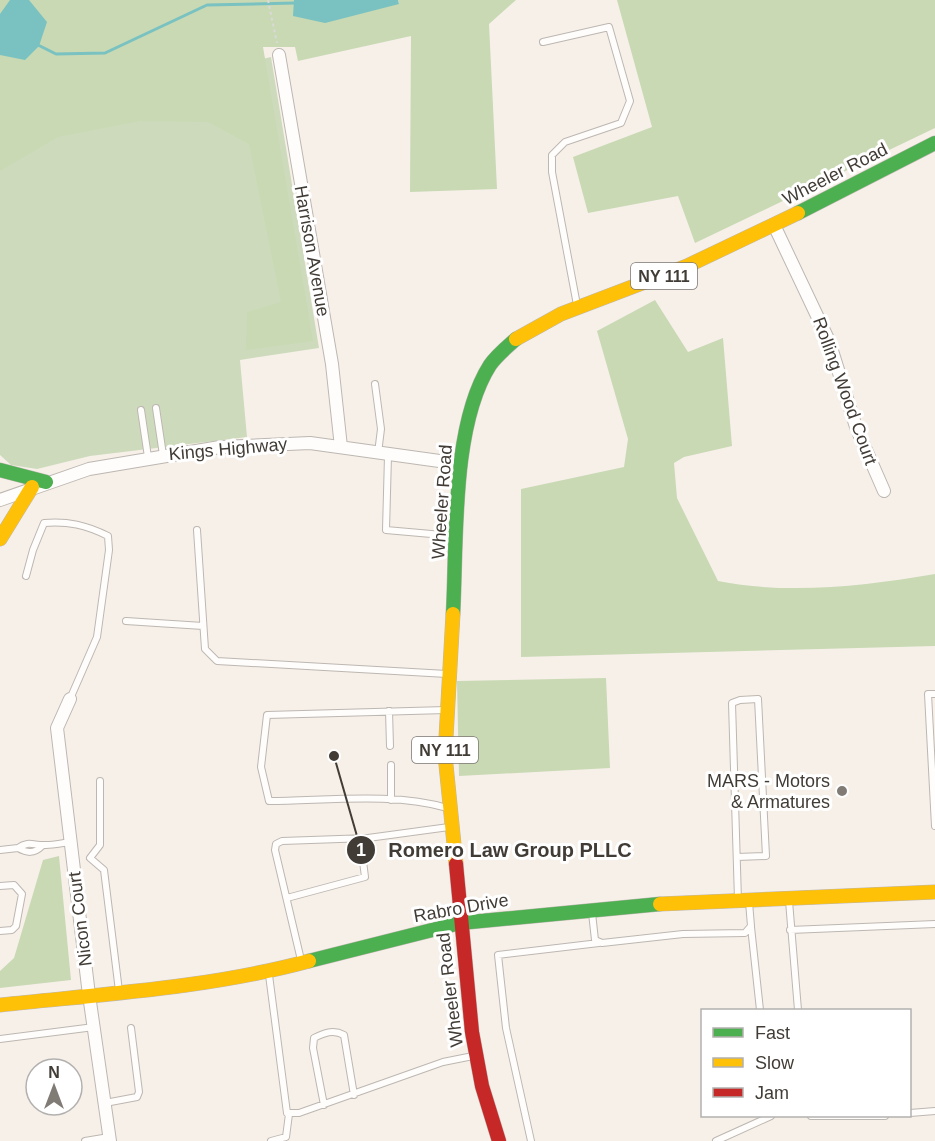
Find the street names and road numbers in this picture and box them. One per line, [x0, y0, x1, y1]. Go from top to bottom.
street label: Wheeler Road [779, 139, 891, 209]
street label: Harrison Avenue [291, 184, 333, 318]
road number: NY 111 [631, 263, 697, 289]
street label: Rolling Wood Court [809, 314, 881, 468]
street label: Kings Highway [168, 434, 288, 464]
street label: Wheeler Road [428, 444, 456, 560]
road number: NY 111 [412, 737, 478, 763]
street label: Nicon Court [64, 871, 96, 967]
street label: Rabro Drive [412, 890, 510, 926]
street label: Wheeler Road [433, 932, 467, 1048]

